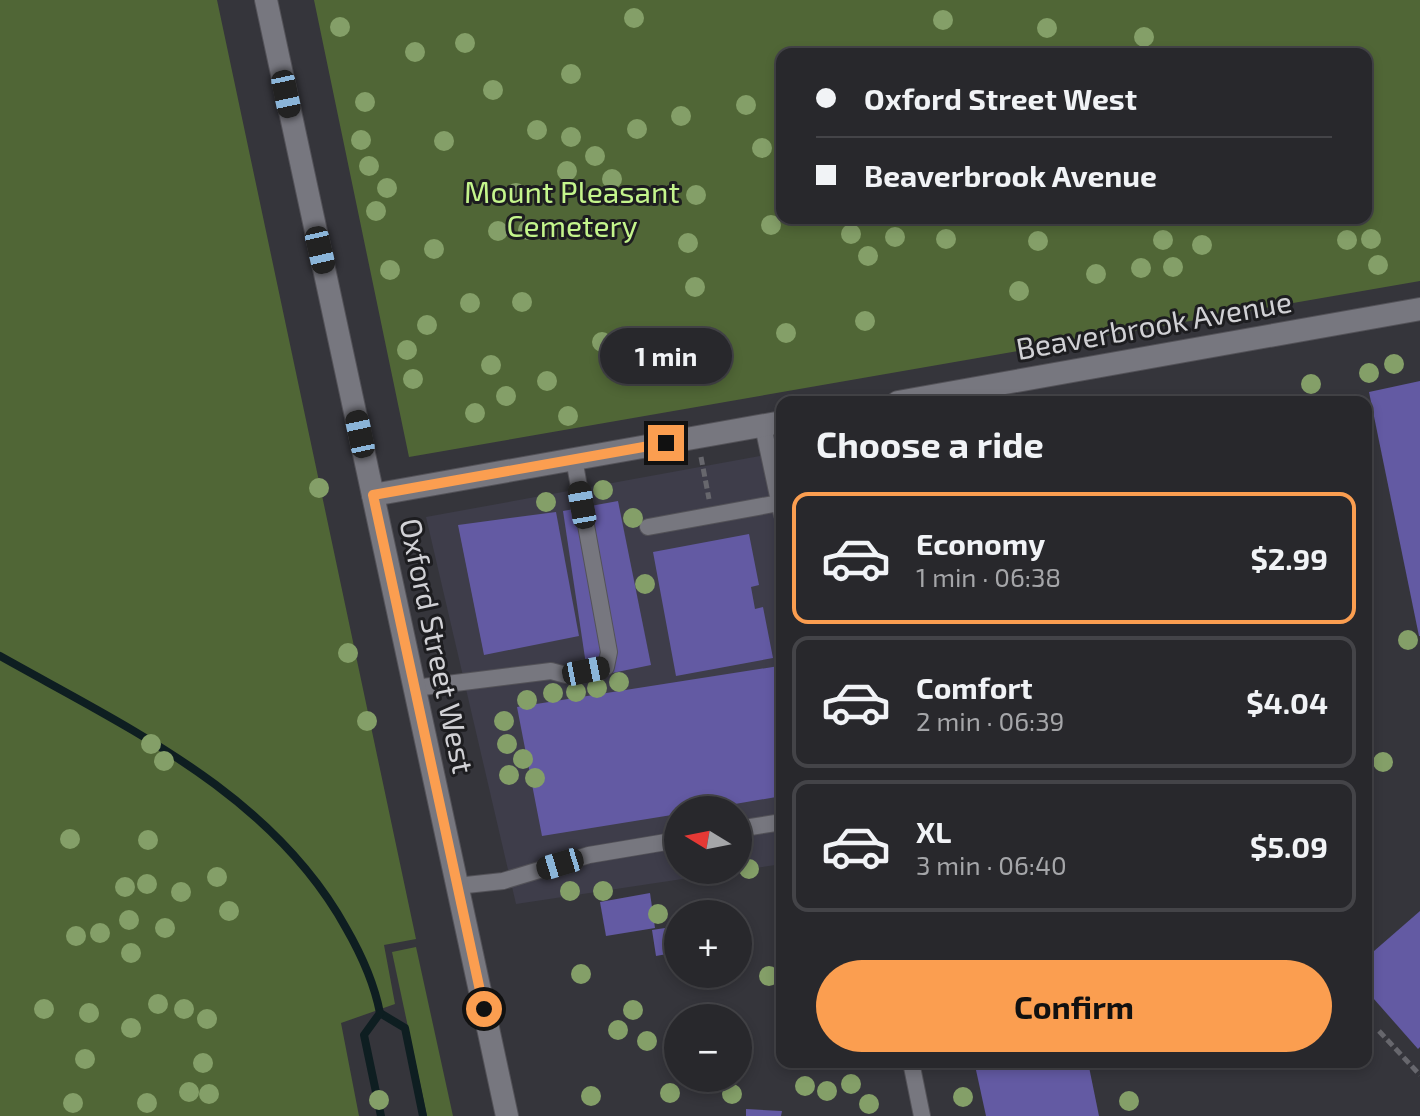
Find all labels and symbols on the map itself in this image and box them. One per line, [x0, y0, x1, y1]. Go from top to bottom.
car [269, 68, 303, 120]
park label: Mount Pleasant Cemetery [464, 173, 680, 243]
car [303, 224, 337, 276]
street label: Beaverbrook Avenue [1013, 282, 1294, 366]
callout: 1 min [600, 327, 732, 383]
car [343, 408, 377, 460]
route end [648, 425, 684, 461]
car [566, 479, 598, 531]
street label: Oxford Street West [393, 515, 483, 777]
car [560, 655, 612, 687]
north arrow [664, 796, 752, 884]
car [534, 846, 586, 882]
route start [466, 991, 502, 1027]

